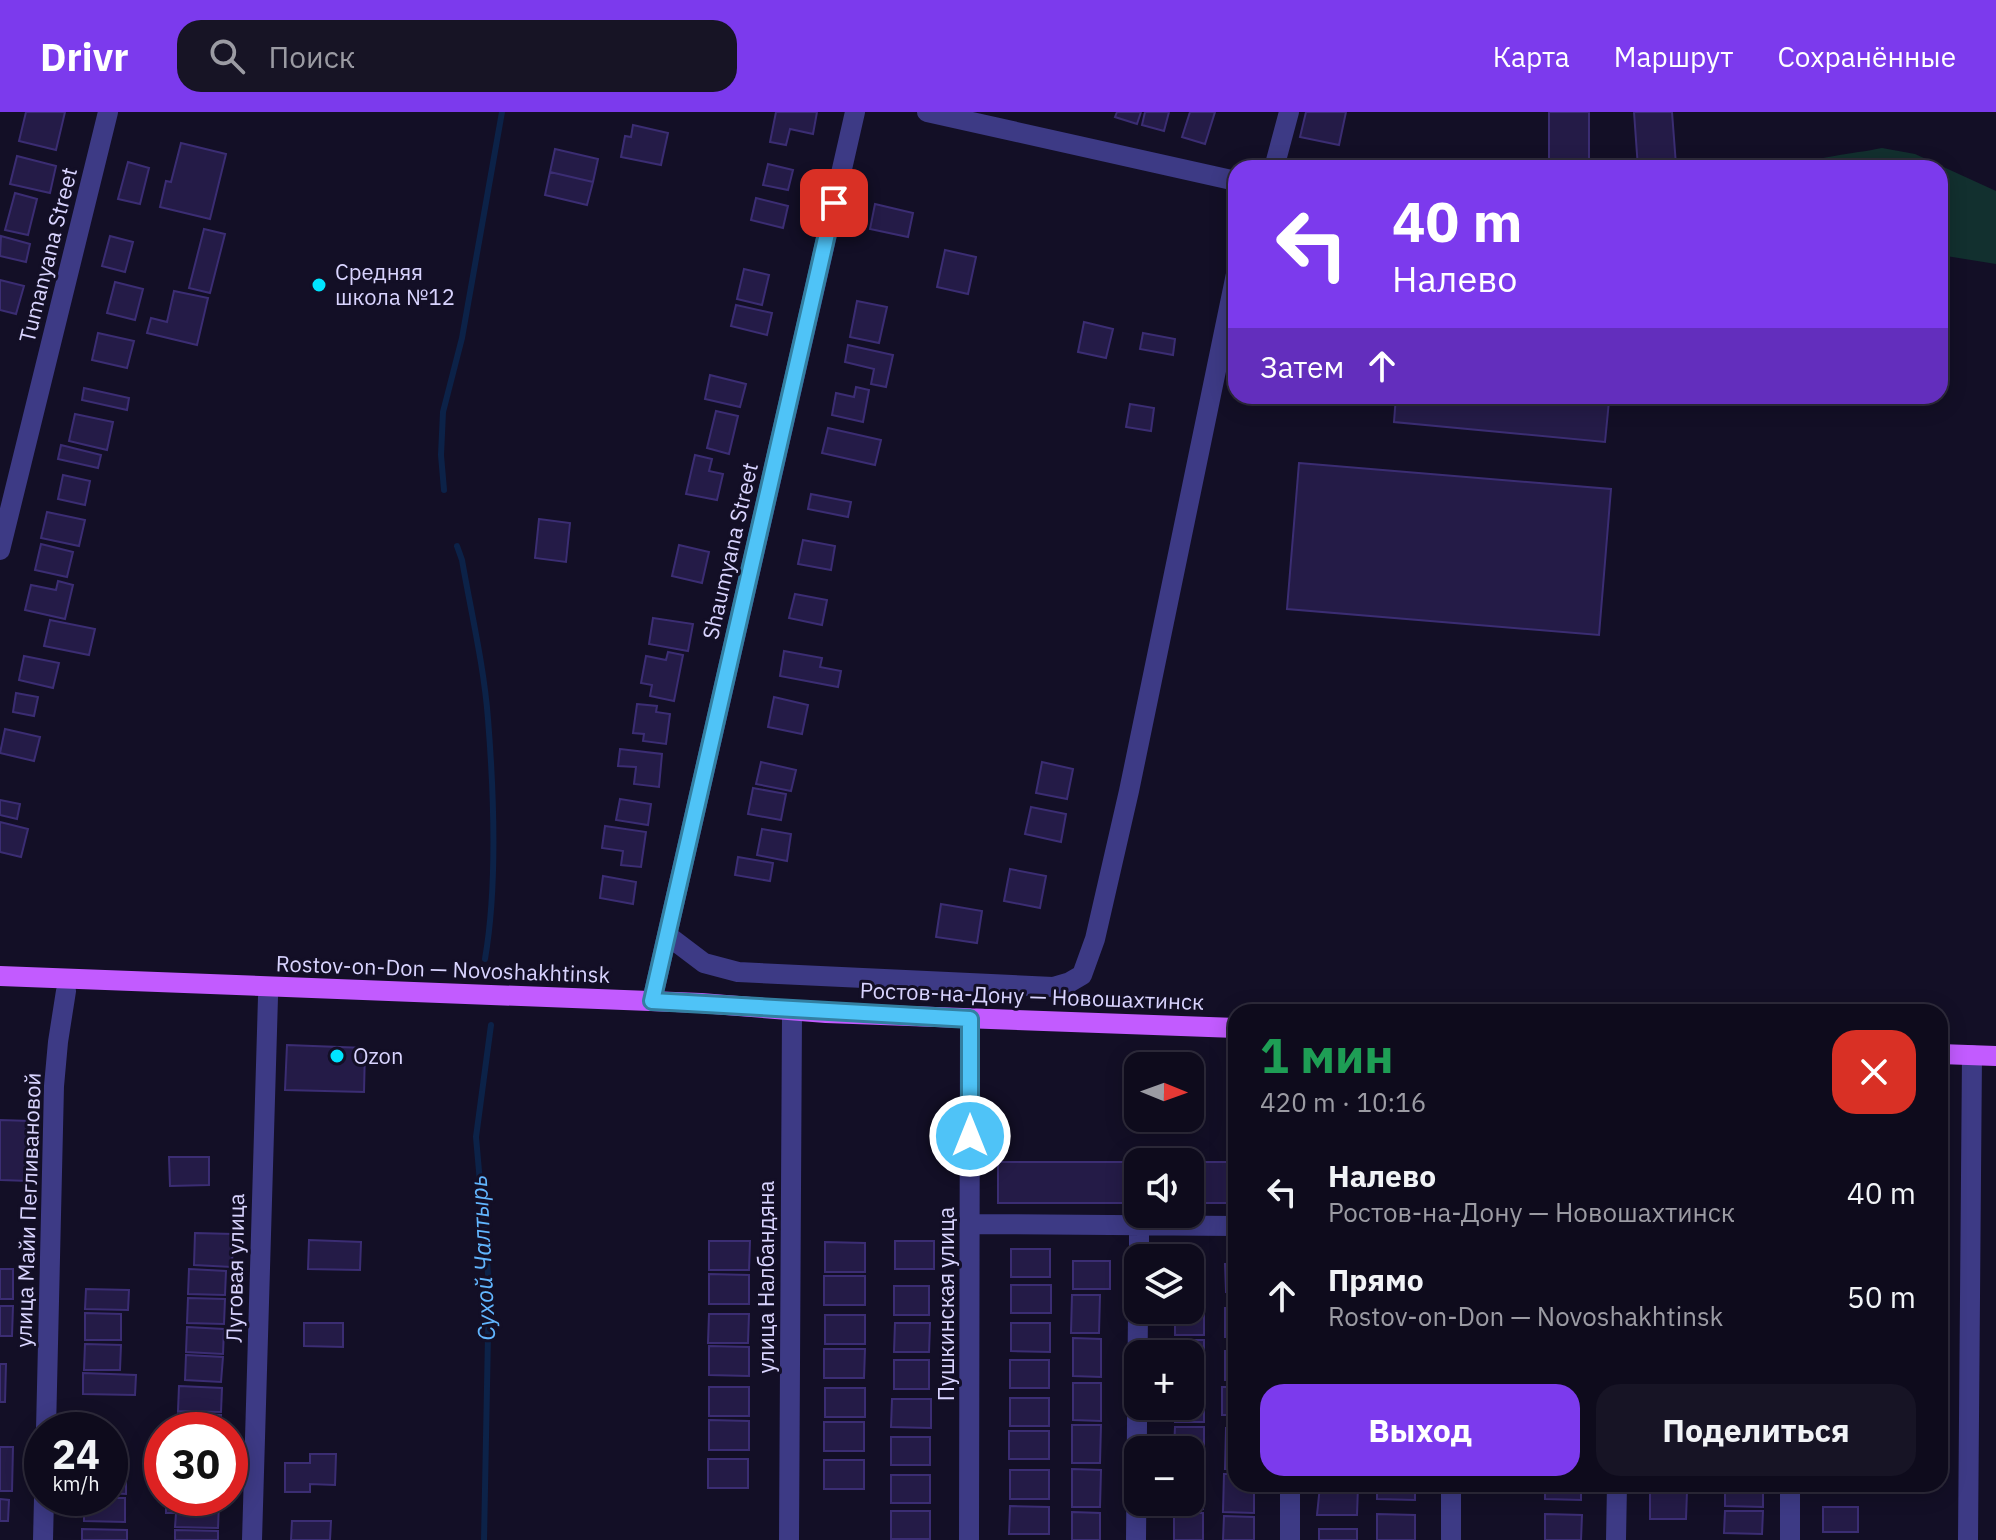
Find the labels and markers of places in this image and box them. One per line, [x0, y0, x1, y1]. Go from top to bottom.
pin [800, 169, 868, 237]
place label: Средняя школа №12 [335, 257, 455, 311]
marker: Средняя школа №12 [310, 276, 328, 294]
place label: Ozon [353, 1041, 403, 1070]
marker: Ozon [328, 1047, 346, 1065]

